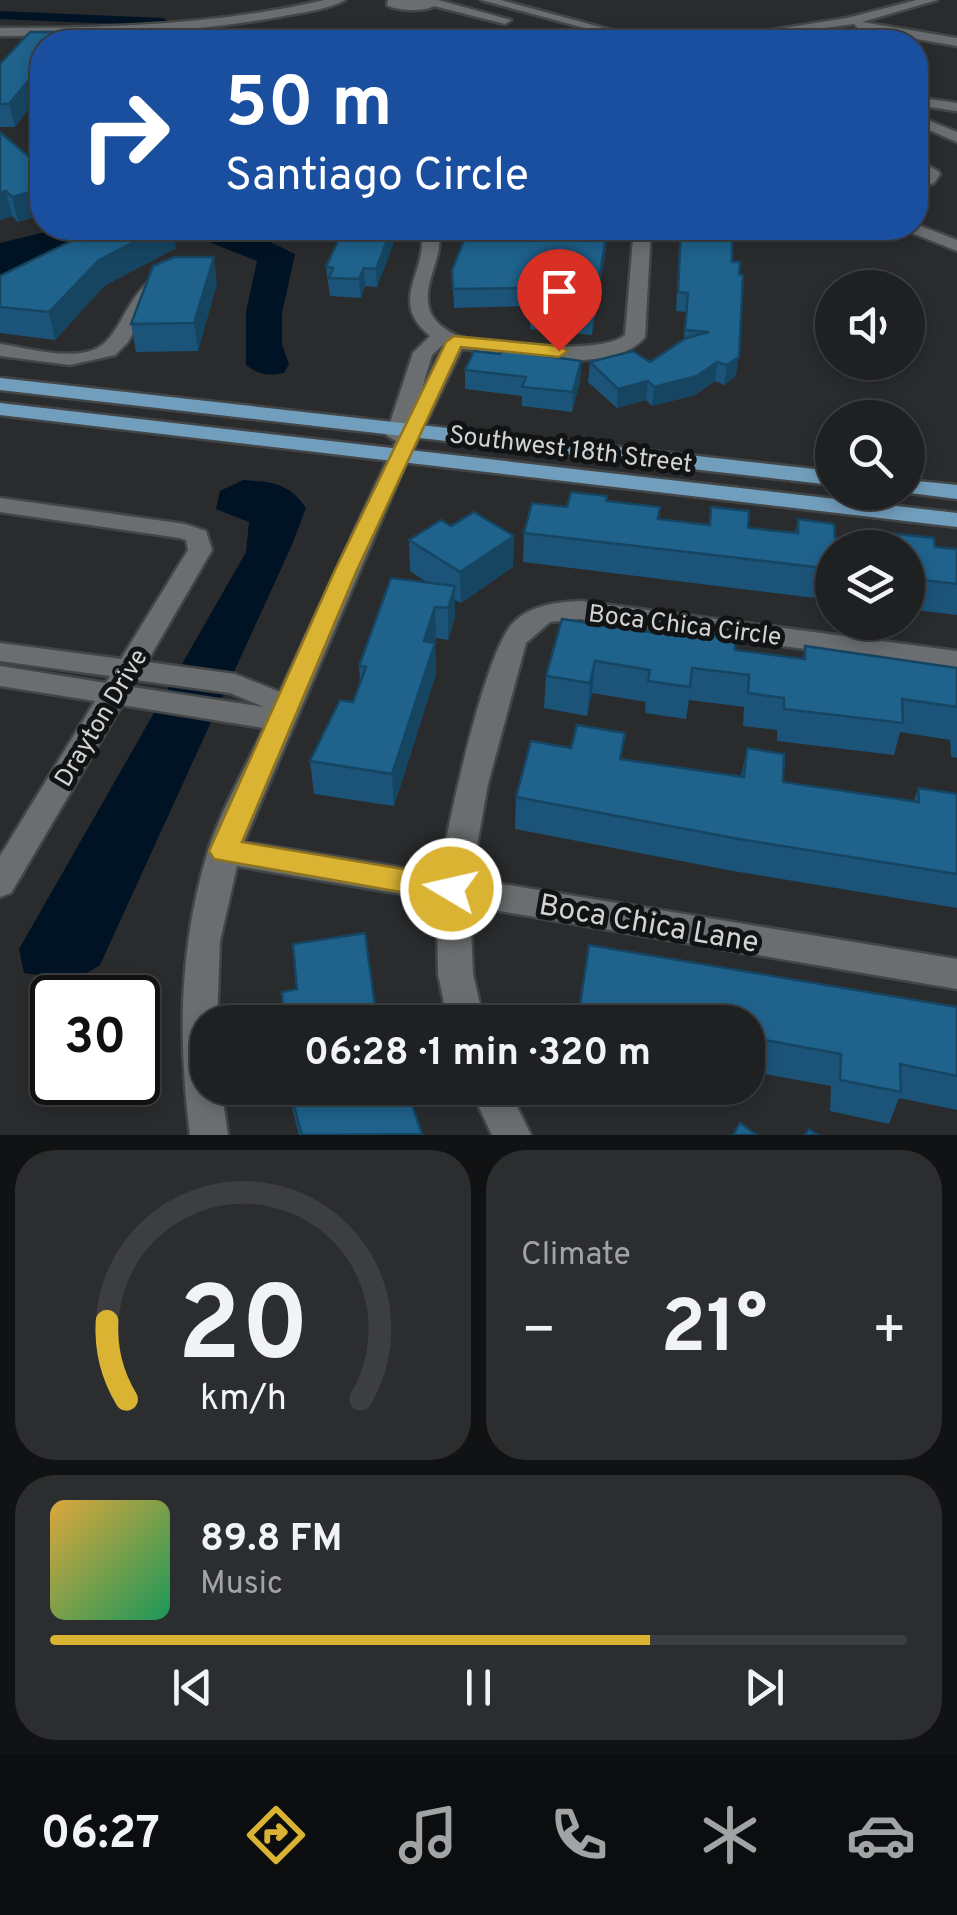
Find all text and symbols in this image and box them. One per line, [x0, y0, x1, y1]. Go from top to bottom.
text: 50 m [225, 62, 392, 151]
icon: right [60, 70, 190, 200]
text: Santiago Circle [225, 149, 529, 206]
pin [517, 249, 602, 352]
icon: arrive [532, 264, 587, 319]
map controls [815, 270, 925, 640]
button: sound [815, 270, 925, 380]
button: search [815, 400, 925, 510]
street label: Southwest 18th Street [447, 420, 694, 482]
button: layers [815, 530, 925, 640]
street label: Boca Chica Circle [586, 599, 783, 655]
street label: Drayton Drive [49, 644, 156, 793]
position arrow [399, 837, 503, 941]
street label: Boca Chica Lane [536, 888, 761, 963]
speed limit sign: 30 [30, 975, 160, 1105]
text: 06:28 · 1 min · 320 m [304, 1030, 651, 1079]
text: Climate [521, 1236, 631, 1276]
text: 20 [177, 1265, 309, 1397]
text: 21° [660, 1284, 768, 1379]
text: − [521, 1298, 556, 1368]
text: + [872, 1298, 907, 1368]
text: km/h [200, 1377, 286, 1423]
text: 89.8 FM [200, 1516, 342, 1565]
text: Music [200, 1565, 283, 1605]
icon: previous [165, 1660, 220, 1715]
icon: pause [451, 1660, 506, 1715]
icon: next [737, 1660, 792, 1715]
icon: directions [241, 1800, 311, 1870]
icon: music [393, 1800, 463, 1870]
icon: phone [544, 1800, 614, 1870]
icon: climate [695, 1800, 765, 1870]
icon: car [846, 1800, 916, 1870]
text: 06:27 [41, 1807, 160, 1864]

